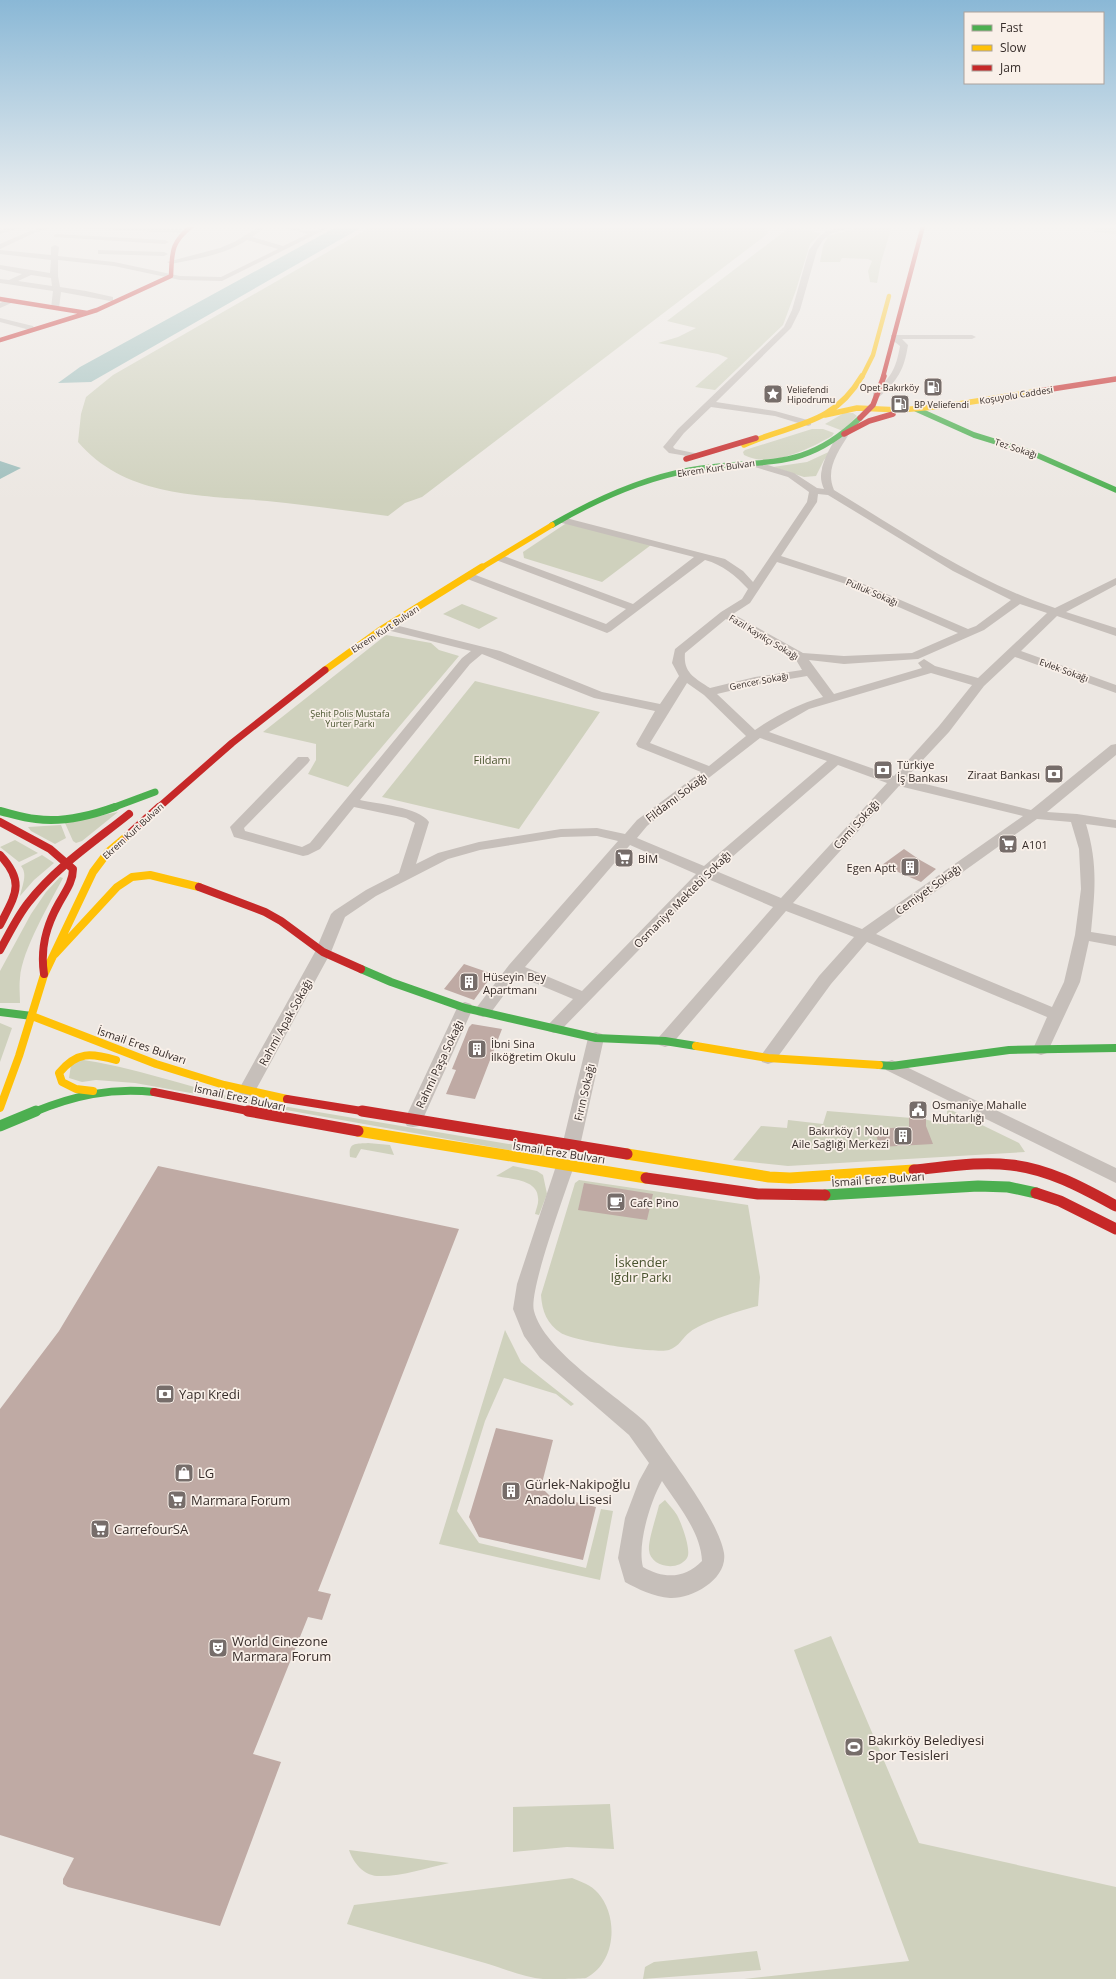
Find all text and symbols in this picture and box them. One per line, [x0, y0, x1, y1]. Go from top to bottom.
legend [964, 12, 1104, 84]
text: Fast [1000, 19, 1023, 36]
text: Slow [1000, 39, 1027, 56]
text: Jam [999, 59, 1021, 76]
fuel station icon: Opet Bakırköy [922, 376, 944, 398]
place label: Opet Bakırköy [860, 381, 919, 394]
place icon: Veliefendi Hipodrumu [762, 383, 784, 405]
place label: Veliefendi Hipodrumu [787, 383, 835, 406]
street label: Koşuyolu Caddesi [978, 383, 1054, 407]
fuel station icon: BP Veliefendi [889, 393, 911, 415]
place label: BP Veliefendi [914, 398, 969, 411]
street label: Tez Sokağı [993, 435, 1039, 461]
street label: Ekrem Kurt Bulvarı [676, 456, 756, 480]
street label: Pulluk Sokağı [844, 575, 900, 609]
street label: Ekrem Kurt Bulvarı [349, 602, 421, 656]
street label: Fazıl Kayıkçı Sokağı [727, 611, 801, 663]
street label: Evlek Sokağı [1038, 655, 1090, 685]
street label: Gencer Sokağı [728, 669, 790, 693]
park label: Şehit Polis Mustafa Yurter Parkı [310, 707, 390, 730]
park label: Fildamı [473, 752, 511, 767]
place label: Türkiye İş Bankası [897, 757, 948, 785]
bank icon: Türkiye İş Bankası [872, 759, 894, 781]
bank icon: Ziraat Bankası [1043, 763, 1065, 785]
place label: Ziraat Bankası [968, 767, 1040, 782]
street label: Fildamı Sokağı [642, 769, 710, 825]
street label: Cami Sokağı [830, 796, 882, 852]
street label: Ekrem Kurt Bulvarı [99, 800, 167, 862]
supermarket icon: A101 [997, 833, 1019, 855]
place label: A101 [1022, 837, 1048, 852]
supermarket icon: BİM [613, 847, 635, 869]
street label: Osmaniye Mektebi Sokağı [630, 847, 734, 951]
place label: BİM [638, 851, 658, 866]
building icon: Egen Aptt [899, 856, 921, 878]
place label: Egen Aptt [847, 860, 896, 875]
street label: Cemiyet Sokağı [892, 860, 964, 918]
place label: Hüseyin Bey Apartmanı [483, 969, 546, 997]
building icon: Hüseyin Bey Apartmanı [458, 971, 480, 993]
street label: Rahmi Apak Sokağı [255, 976, 315, 1068]
street label: Rahmi Paşa Sokağı [412, 1017, 466, 1111]
street label: İsmail Eres Bulvarı [95, 1023, 189, 1067]
place label: İbni Sina ilköğretim Okulu [491, 1036, 576, 1064]
building icon: İbni Sina ilköğretim Okulu [466, 1038, 488, 1060]
street label: Fırın Sokağı [570, 1062, 598, 1122]
street label: İsmail Erez Bulvarı [193, 1080, 287, 1114]
place label: Osmaniye Mahalle Muhtarlığı [932, 1097, 1027, 1125]
public building icon: Osmaniye Mahalle Muhtarlığı [907, 1099, 929, 1121]
place label: Bakırköy 1 Nolu Aile Sağlığı Merkezi [792, 1123, 889, 1151]
building icon: Bakırköy 1 Nolu Aile Sağlığı Merkezi [892, 1125, 914, 1147]
street label: İsmail Erez Bulvarı [512, 1137, 606, 1167]
street label: İsmail Erez Bulvarı [831, 1168, 925, 1190]
cafe icon: Cafe Pino [605, 1191, 627, 1213]
place label: Cafe Pino [630, 1195, 679, 1210]
park label: İskender Iğdır Parkı [610, 1253, 672, 1286]
bank icon: Yapı Kredi [154, 1383, 176, 1405]
place label: Yapı Kredi [179, 1385, 240, 1403]
shop icon: LG [173, 1462, 195, 1484]
place label: LG [198, 1464, 214, 1482]
place label: Gürlek-Nakipoğlu Anadolu Lisesi [525, 1475, 631, 1508]
building icon: Gürlek-Nakipoğlu Anadolu Lisesi [500, 1480, 522, 1502]
supermarket icon: Marmara Forum [166, 1489, 188, 1511]
place label: Marmara Forum [191, 1491, 290, 1509]
supermarket icon: CarrefourSA [89, 1518, 111, 1540]
place label: CarrefourSA [114, 1520, 189, 1538]
place label: World Cinezone Marmara Forum [232, 1632, 331, 1665]
theatre icon: World Cinezone Marmara Forum [207, 1637, 229, 1659]
place label: Bakırköy Belediyesi Spor Tesisleri [868, 1731, 984, 1764]
sports icon: Bakırköy Belediyesi Spor Tesisleri [843, 1736, 865, 1758]

